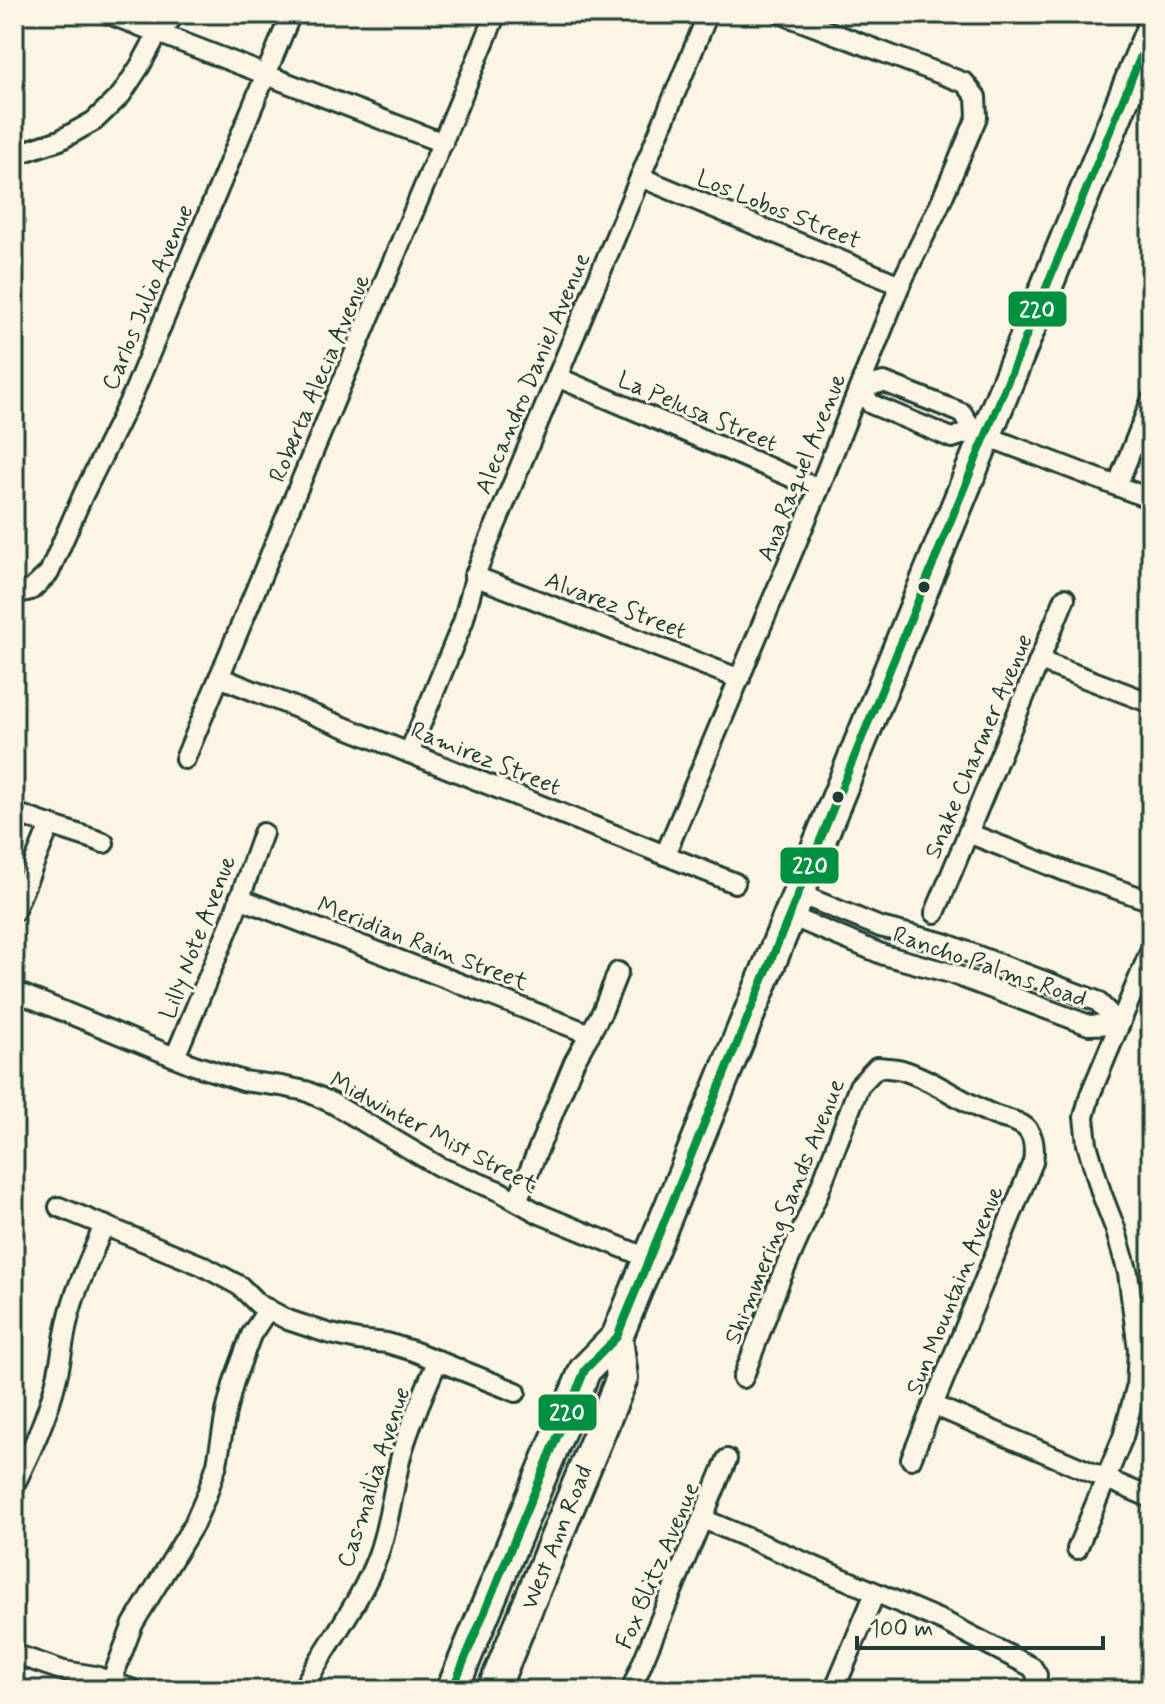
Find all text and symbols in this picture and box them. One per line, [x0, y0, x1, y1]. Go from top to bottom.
street label: Los Lobos Street [692, 163, 865, 257]
street label: Carlos Julio Avenue [95, 200, 202, 395]
street label: Alecandro Daniel Avenue [468, 248, 598, 499]
street label: Roberta Alecia Avenue [263, 270, 378, 487]
line badge: 220 [1007, 290, 1068, 328]
text: 220 [1019, 297, 1055, 325]
street label: La Pelusa Street [613, 365, 782, 460]
street label: Ana Raquel Avenue [751, 369, 854, 566]
street label: Alvarez Street [540, 565, 691, 648]
unlabelled marker [916, 579, 932, 595]
street label: Snake Charmer Avenue [918, 630, 1041, 864]
street label: Ramirez Street [406, 715, 565, 804]
unlabelled marker [830, 789, 846, 805]
line badge: 220 [779, 846, 840, 885]
street label: Lilly Note Avenue [153, 851, 244, 1024]
text: 220 [792, 853, 828, 881]
street label: Meridian Rain Street [313, 890, 532, 999]
street label: Rancho Palms Road [888, 920, 1091, 1015]
street label: Midwinter Mist Street [324, 1065, 543, 1201]
street label: Shimmering Sands Avenue [718, 1074, 853, 1349]
street label: Sun Mountain Avenue [899, 1182, 1011, 1400]
street label: Casmailia Avenue [331, 1383, 418, 1572]
line badge: 220 [537, 1393, 598, 1432]
text: 220 [549, 1400, 585, 1428]
street label: West Ann Road [514, 1461, 600, 1614]
street label: Fox Blitz Avenue [609, 1477, 708, 1654]
scale bar [857, 1600, 1103, 1650]
text: 100 m [869, 1614, 933, 1645]

